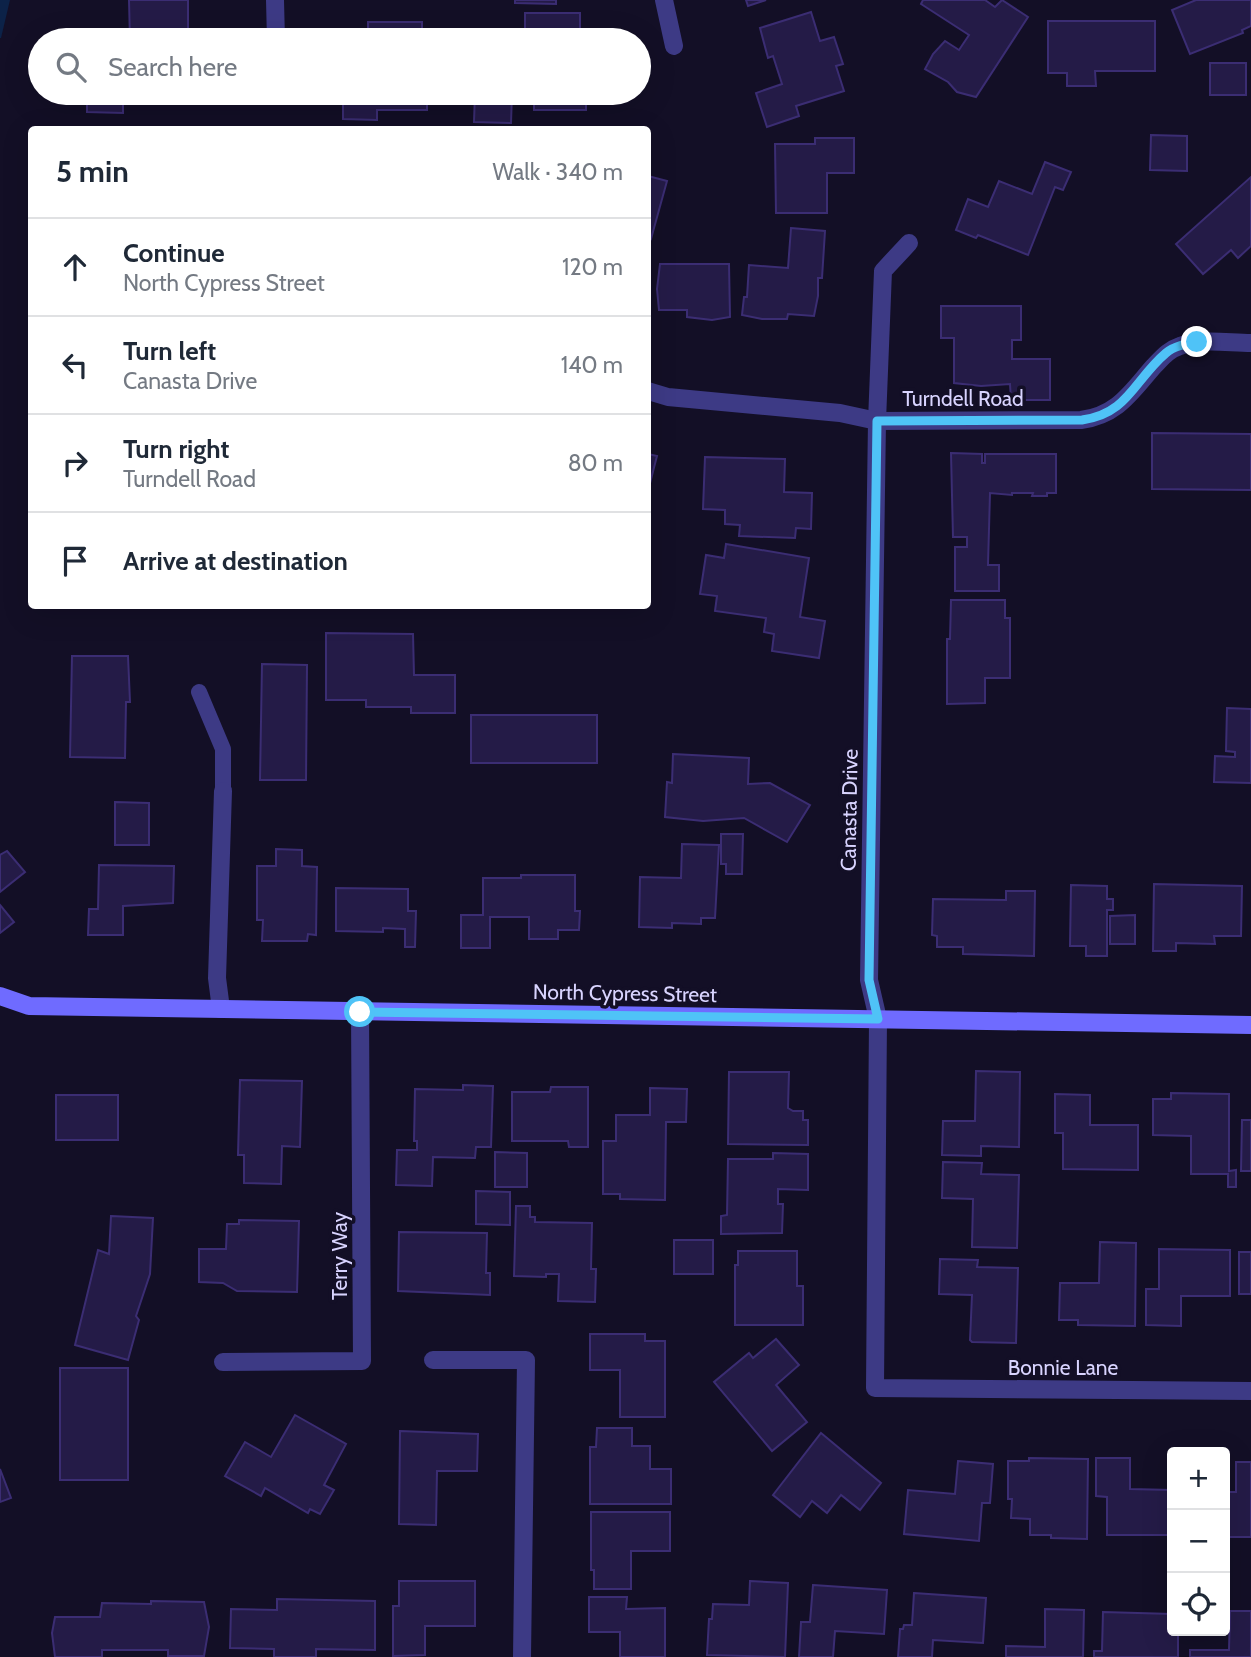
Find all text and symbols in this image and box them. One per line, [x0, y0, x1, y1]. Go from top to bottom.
search box [28, 28, 651, 105]
icon: search [52, 48, 90, 86]
text: Search here [108, 51, 237, 83]
text: 5 min [56, 153, 129, 190]
text: Walk · 340 m [492, 158, 623, 186]
text: Continue [123, 237, 225, 269]
icon: ahead [56, 248, 94, 286]
text: 120 m [562, 253, 623, 281]
text: North Cypress Street [123, 269, 325, 297]
route end [1181, 326, 1212, 357]
text: Turn left [123, 335, 216, 367]
icon: left [56, 346, 94, 384]
text: 140 m [561, 351, 623, 379]
text: Canasta Drive [123, 367, 257, 395]
street label: Turndell Road [902, 386, 1024, 411]
text: Turn right [123, 433, 229, 465]
icon: right [56, 444, 94, 482]
text: 80 m [568, 449, 623, 477]
text: Turndell Road [123, 465, 256, 493]
icon: arrive [56, 542, 94, 580]
text: Arrive at destination [123, 545, 348, 577]
street label: Canasta Drive [835, 748, 863, 871]
street label: North Cypress Street [533, 979, 717, 1007]
route start [344, 996, 375, 1027]
street label: Terry Way [327, 1212, 352, 1300]
street label: Bonnie Lane [1008, 1355, 1119, 1380]
map controls [1167, 1447, 1230, 1636]
button: + [1167, 1447, 1230, 1510]
button: − [1167, 1510, 1230, 1573]
button: locate [1167, 1573, 1230, 1636]

